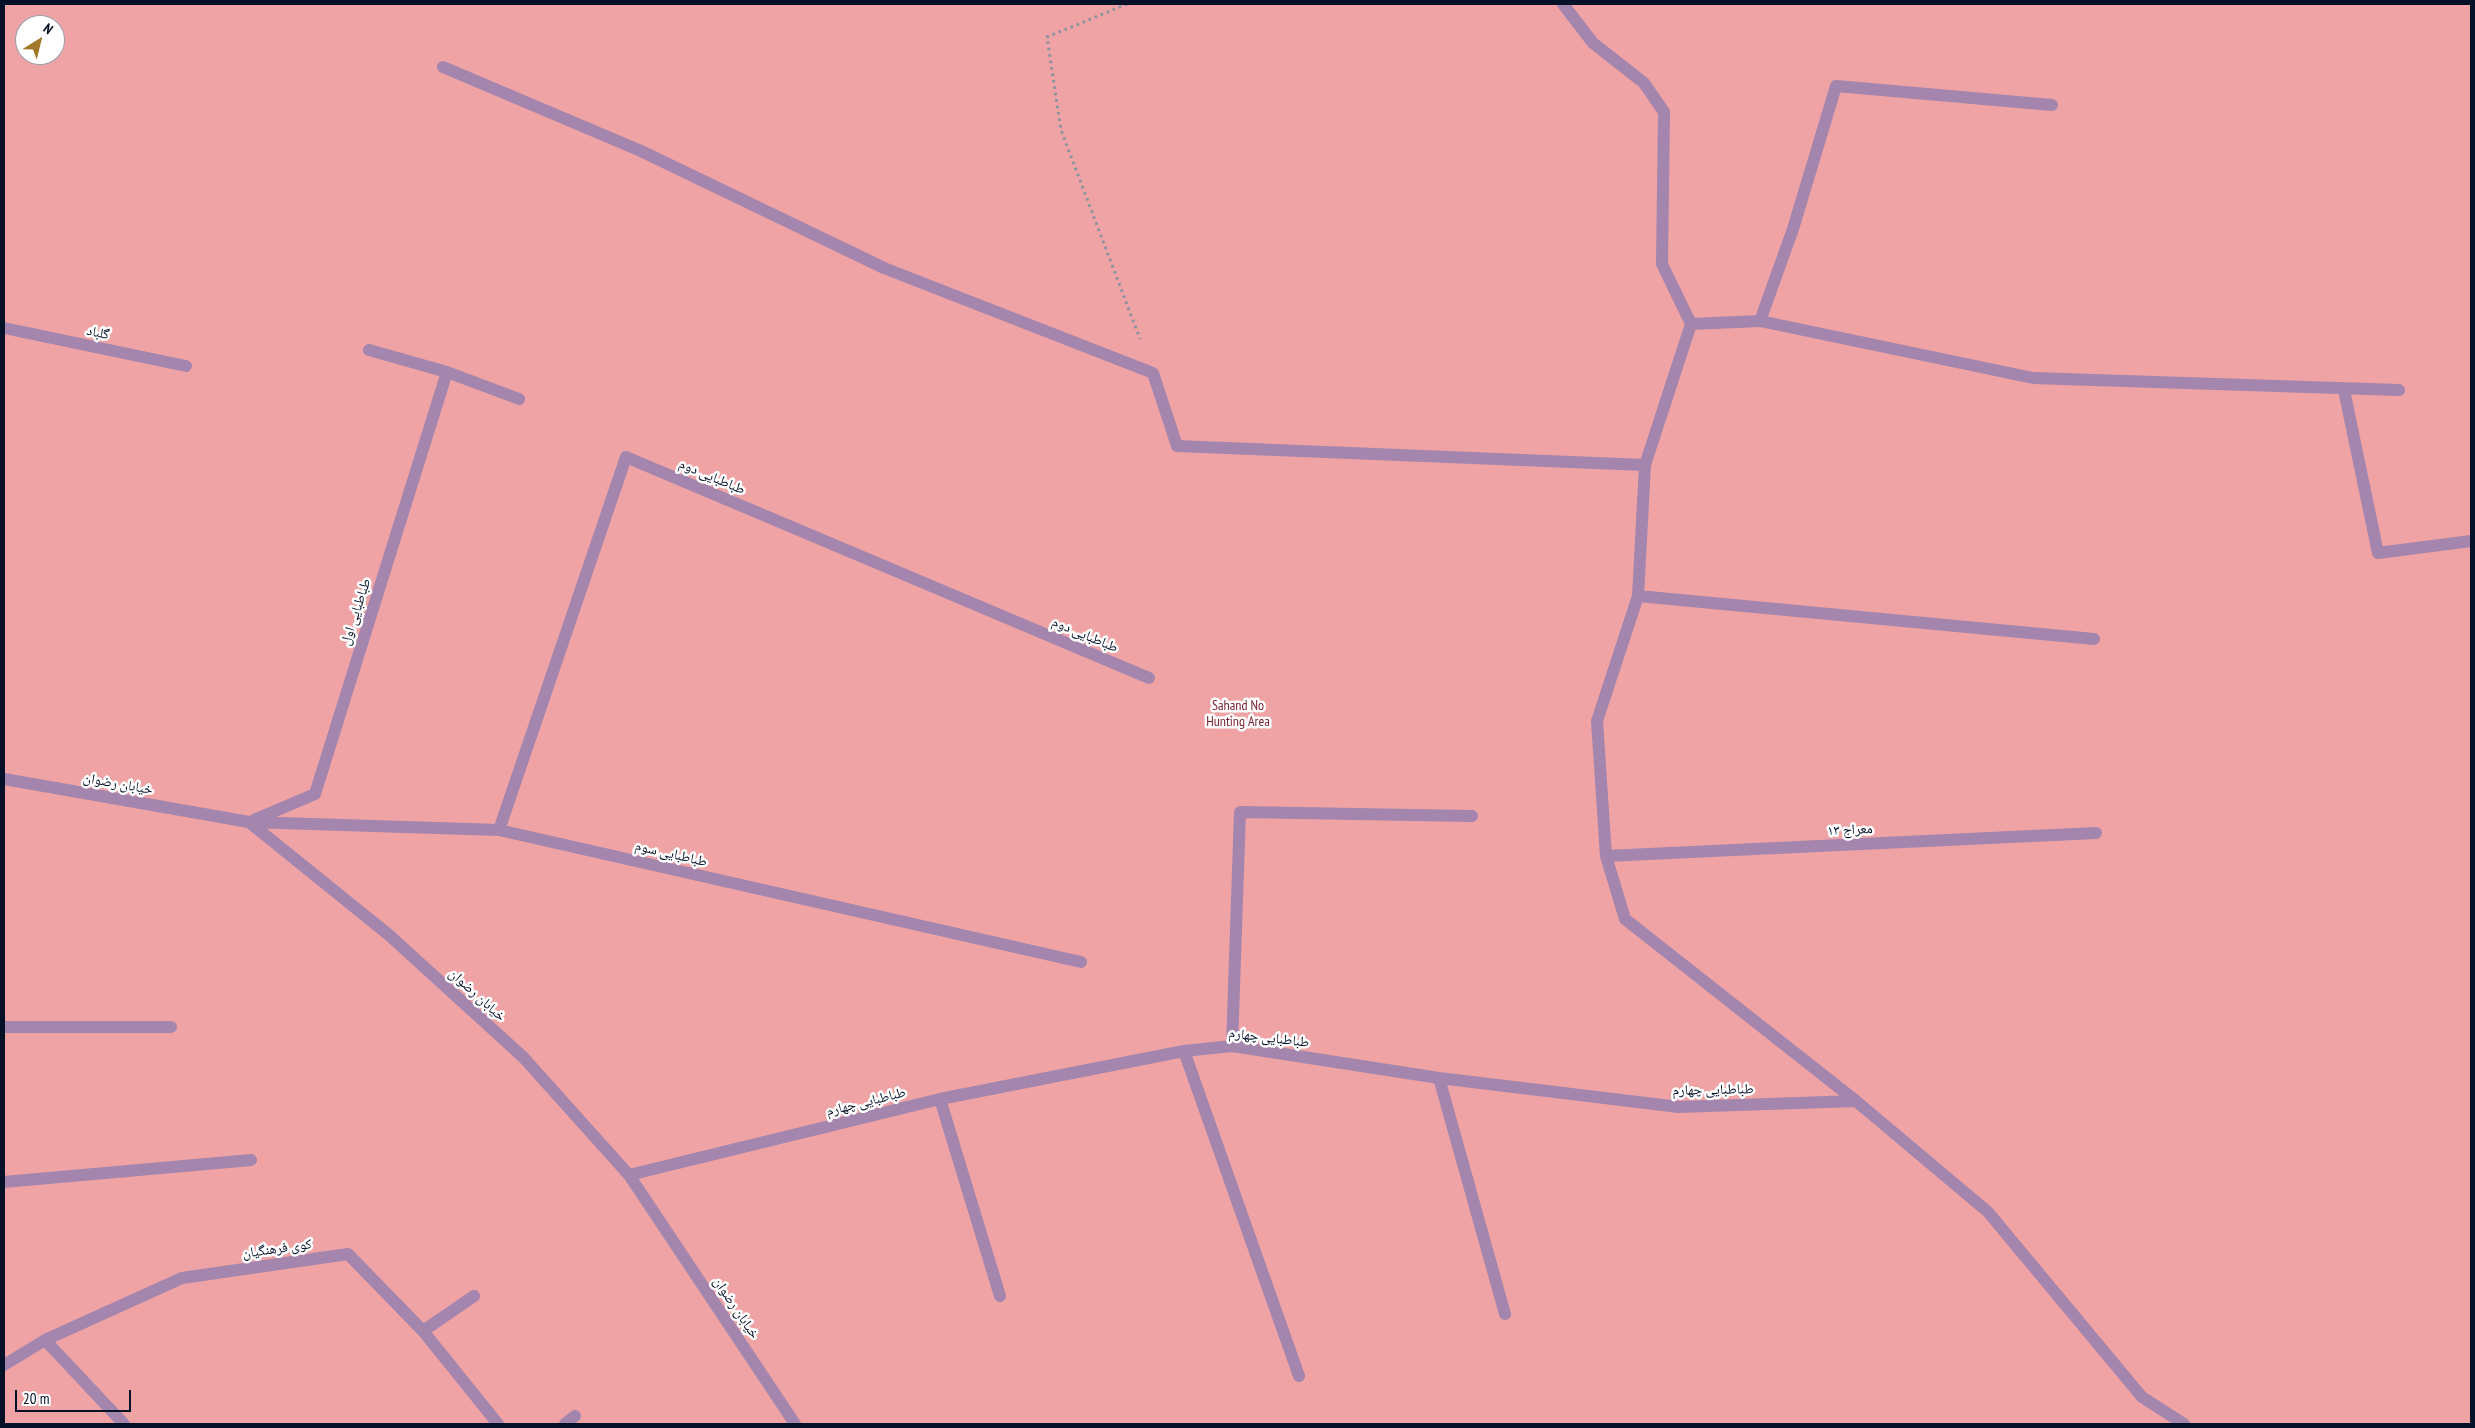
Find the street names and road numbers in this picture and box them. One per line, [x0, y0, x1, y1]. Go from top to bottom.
street label: گلباد [85, 322, 111, 344]
street label: طباطبایی دوم [676, 456, 748, 498]
street label: طباطبایی اول [337, 576, 375, 648]
street label: طباطبایی دوم [1049, 614, 1121, 656]
street label: خیابان رضوان [82, 770, 154, 798]
street label: معراج ۱۳ [1827, 820, 1873, 840]
street label: طباطبایی سوم [633, 838, 709, 870]
street label: خیابان رضوان [445, 965, 509, 1025]
street label: طباطبایی چهارم [1228, 1025, 1310, 1051]
street label: طباطبایی چهارم [1672, 1081, 1754, 1099]
street label: طباطبایی چهارم [825, 1084, 907, 1120]
street label: کوی فرهنگیان [241, 1236, 313, 1262]
street label: خیابان رضوان [709, 1274, 763, 1342]

